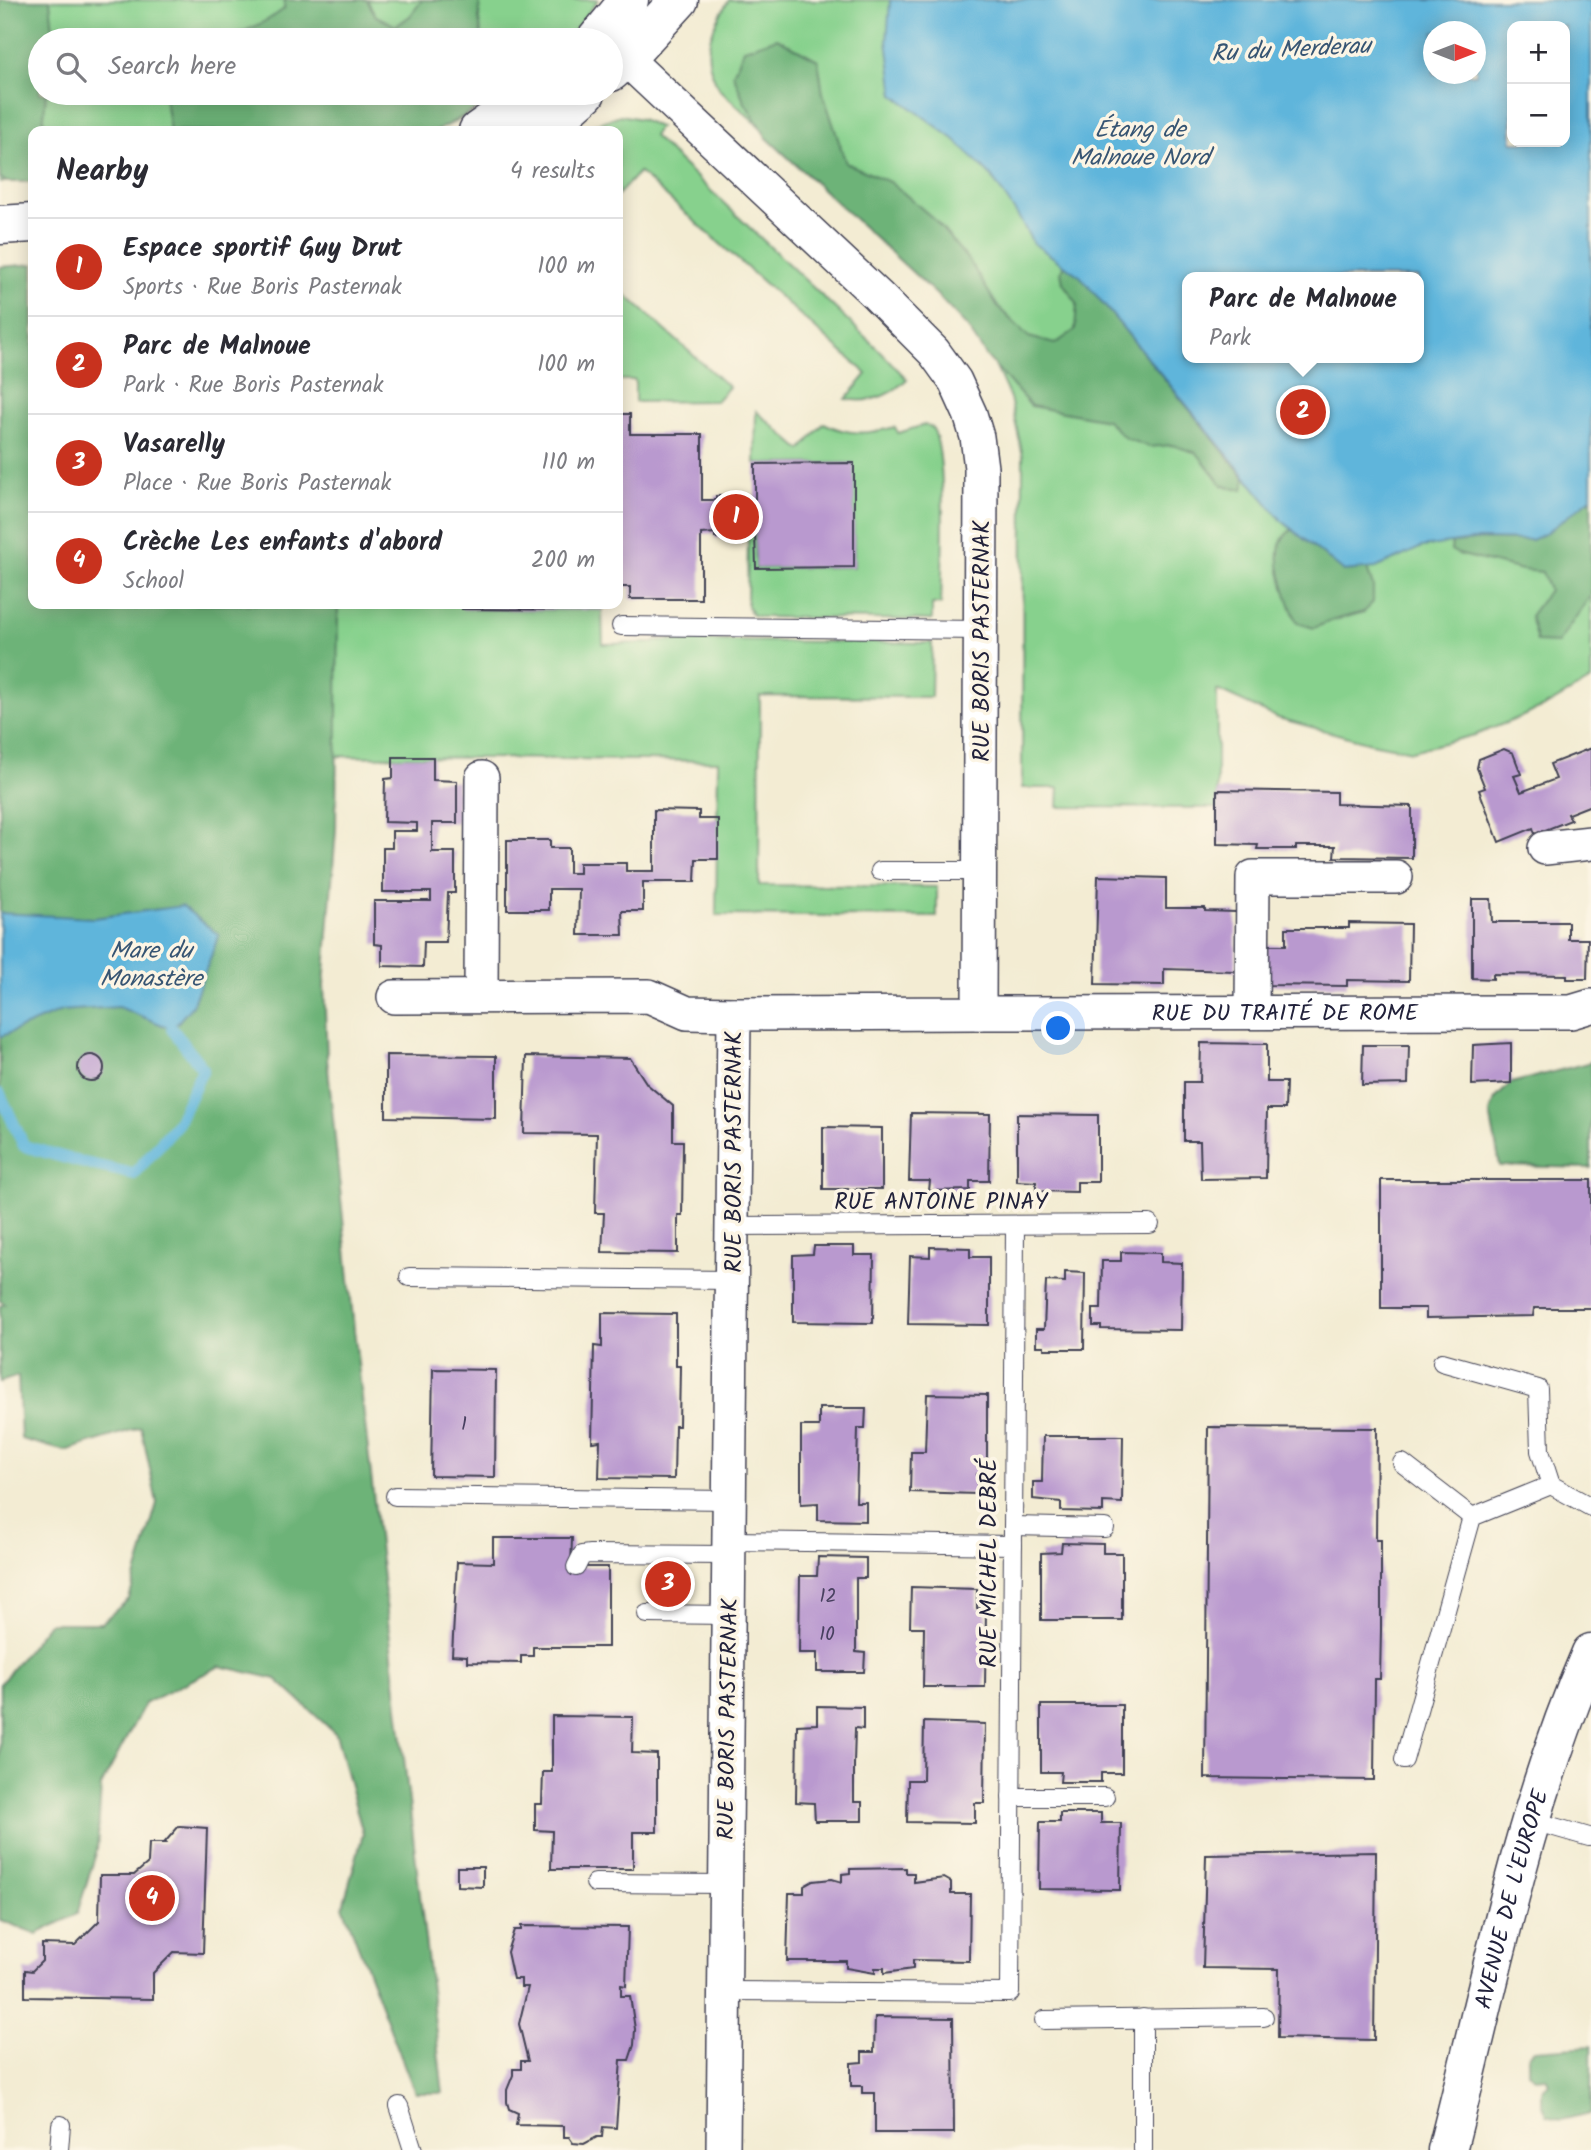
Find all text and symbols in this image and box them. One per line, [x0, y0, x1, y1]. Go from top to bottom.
north arrow [1423, 21, 1486, 84]
map controls [1507, 21, 1570, 147]
button: + [1507, 21, 1570, 84]
water label: Ru du Merderau [1210, 27, 1374, 74]
search box [28, 28, 623, 105]
text: Search here [108, 46, 236, 88]
icon: search [52, 48, 90, 86]
button: − [1507, 84, 1570, 147]
water label: Étang de Malnoue Nord [1071, 111, 1214, 178]
text: Nearby [56, 148, 148, 196]
text: 4 results [510, 154, 595, 190]
text: Espace sportif Guy Drut [123, 228, 402, 270]
text: 1 [76, 249, 82, 285]
text: 100 m [537, 249, 595, 285]
text: Sports · Rue Boris Pasternak [123, 270, 402, 306]
popup [1182, 272, 1424, 363]
text: Parc de Malnoue [1209, 279, 1397, 321]
text: Park [1209, 321, 1251, 357]
text: Parc de Malnoue [123, 326, 311, 368]
text: 2 [72, 347, 86, 383]
text: 100 m [537, 347, 595, 383]
text: Park · Rue Boris Pasternak [123, 368, 384, 404]
pin: 2 [1280, 386, 1326, 438]
text: Vasarelly [123, 424, 225, 466]
text: 3 [73, 445, 85, 481]
text: 110 m [542, 445, 595, 481]
text: Place · Rue Boris Pasternak [123, 466, 391, 502]
pin: 1 [713, 491, 759, 543]
street label: RUE BORIS PASTERNAK [965, 520, 1001, 762]
text: Crèche Les enfants d'abord [123, 522, 442, 564]
text: 4 [73, 543, 85, 579]
text: 200 m [531, 543, 595, 579]
text: School [123, 564, 184, 600]
water label: Mare du Monastère [100, 932, 205, 999]
street label: RUE DU TRAITÉ DE ROME [1152, 996, 1419, 1033]
your location [1041, 1011, 1075, 1045]
street label: RUE BORIS PASTERNAK [717, 1031, 753, 1273]
street label: RUE ANTOINE PINAY [834, 1185, 1049, 1221]
house number: 1 [461, 1410, 467, 1440]
street label: RUE MICHEL DEBRÉ [972, 1458, 1008, 1668]
pin: 3 [645, 1558, 691, 1610]
house number: 12 [819, 1582, 837, 1612]
street label: RUE BORIS PASTERNAK [709, 1598, 749, 1840]
house number: 10 [819, 1620, 835, 1650]
street label: AVENUE DE L'EUROPE [1466, 1785, 1560, 2013]
pin: 4 [129, 1872, 175, 1924]

